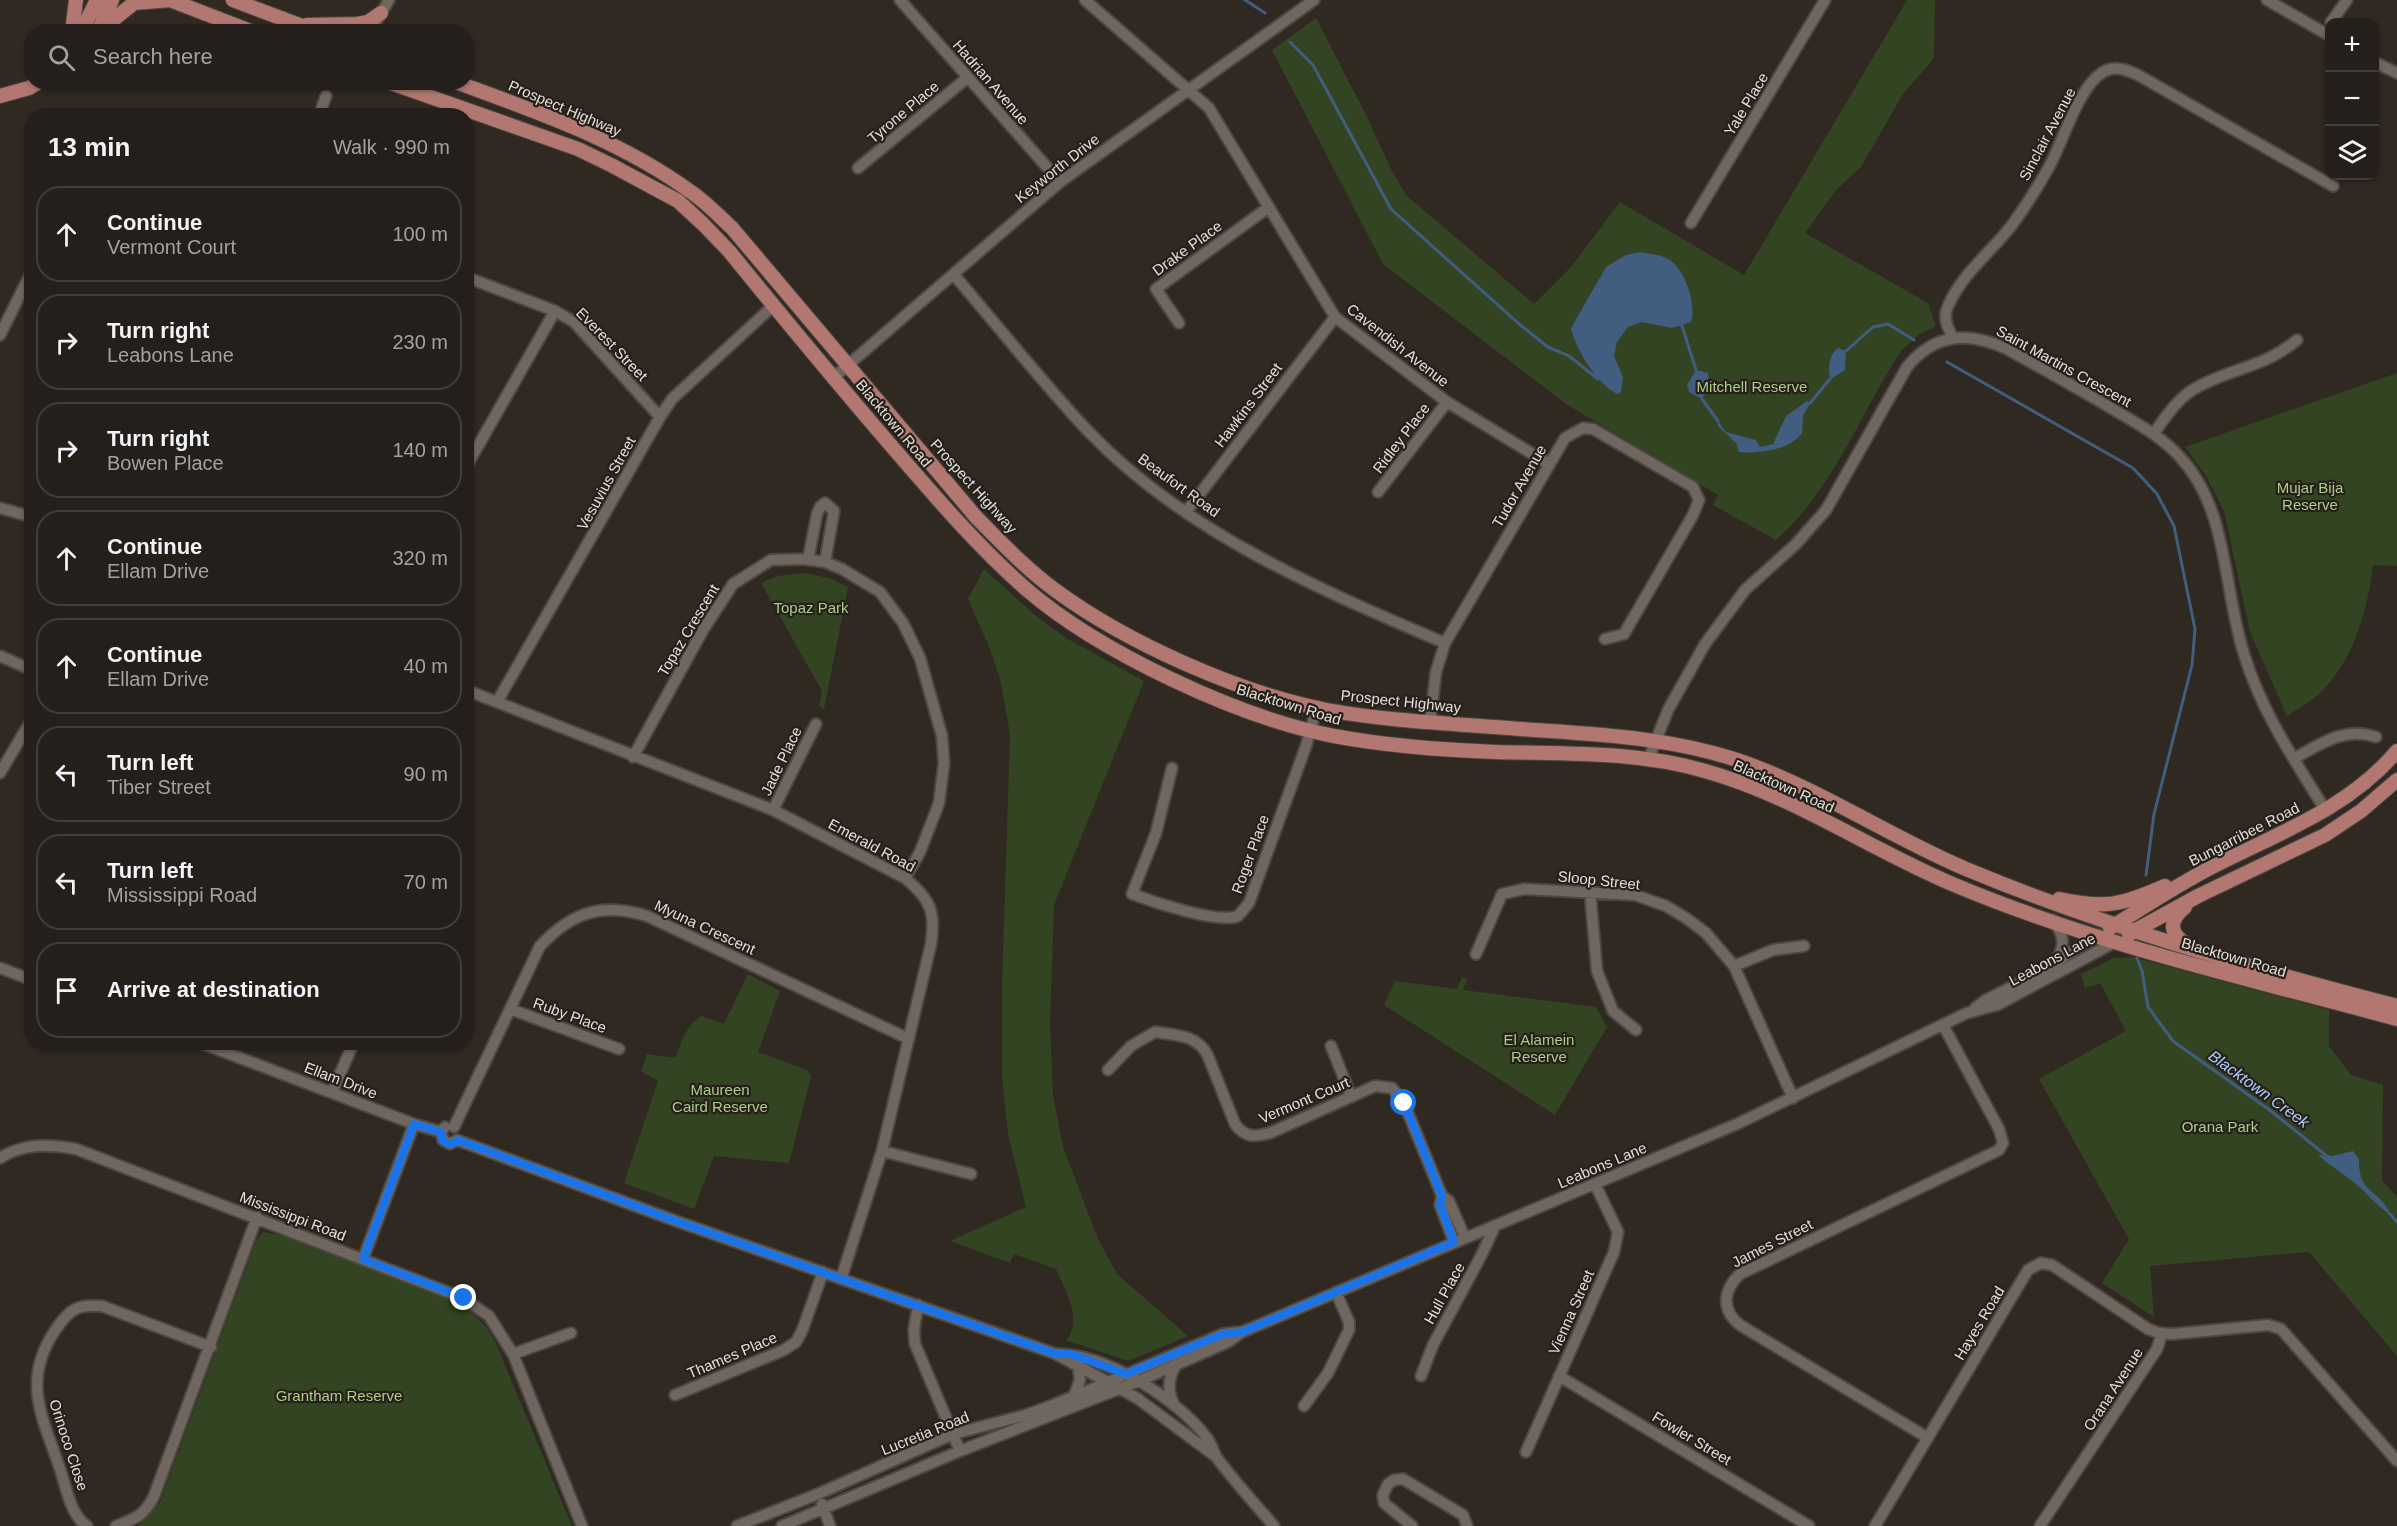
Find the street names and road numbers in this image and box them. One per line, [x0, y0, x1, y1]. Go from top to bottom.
street label: Hadrian Avenue [950, 36, 1032, 128]
street label: Yale Place [1721, 69, 1771, 139]
street label: Prospect Highway [506, 77, 624, 140]
street label: Tyrone Place [864, 77, 942, 147]
street label: Sinclair Avenue [2015, 84, 2079, 184]
street label: Keyworth Drive [1012, 130, 1102, 206]
street label: Drake Place [1149, 217, 1225, 279]
street label: Cavendish Avenue [1344, 300, 1452, 390]
street label: Everest Street [573, 304, 652, 385]
street label: Saint Martins Crescent [1994, 322, 2135, 411]
street label: Hawkins Street [1211, 359, 1286, 450]
street label: Blacktown Road [853, 376, 935, 470]
street label: Ridley Place [1369, 400, 1433, 476]
street label: Vesuvius Street [573, 433, 639, 533]
street label: Prospect Highway [927, 435, 1021, 537]
street label: Tudor Avenue [1488, 442, 1550, 530]
street label: Beaufort Road [1135, 450, 1223, 520]
street label: Topaz Crescent [654, 580, 723, 679]
street label: Blacktown Road [1235, 680, 1343, 728]
street label: Prospect Highway [1340, 686, 1462, 716]
street label: Jade Place [757, 724, 805, 798]
street label: Blacktown Road [1731, 756, 1837, 816]
street label: Bungarribee Road [2186, 799, 2302, 869]
street label: Roger Place [1228, 812, 1272, 896]
street label: Emerald Road [826, 815, 918, 875]
street label: Sloop Street [1557, 867, 1642, 893]
street label: Myuna Crescent [652, 896, 759, 958]
street label: Leabons Lane [2006, 929, 2098, 989]
street label: Blacktown Road [2180, 934, 2288, 980]
street label: Ruby Place [531, 994, 609, 1036]
street label: Ellam Drive [302, 1058, 380, 1102]
street label: Vermont Court [1256, 1073, 1353, 1127]
street label: Leabons Lane [1555, 1139, 1649, 1191]
street label: Mississippi Road [237, 1188, 349, 1244]
street label: James Street [1729, 1215, 1816, 1271]
street label: Hull Place [1420, 1259, 1468, 1327]
street label: Vienna Street [1545, 1266, 1598, 1357]
street label: Hayes Road [1950, 1283, 2008, 1363]
street label: Thames Place [685, 1328, 779, 1382]
street label: Orana Avenue [2080, 1344, 2146, 1434]
street label: Orinoco Close [46, 1397, 92, 1493]
street label: Lucretia Road [879, 1408, 971, 1458]
street label: Fowler Street [1649, 1408, 1735, 1469]

